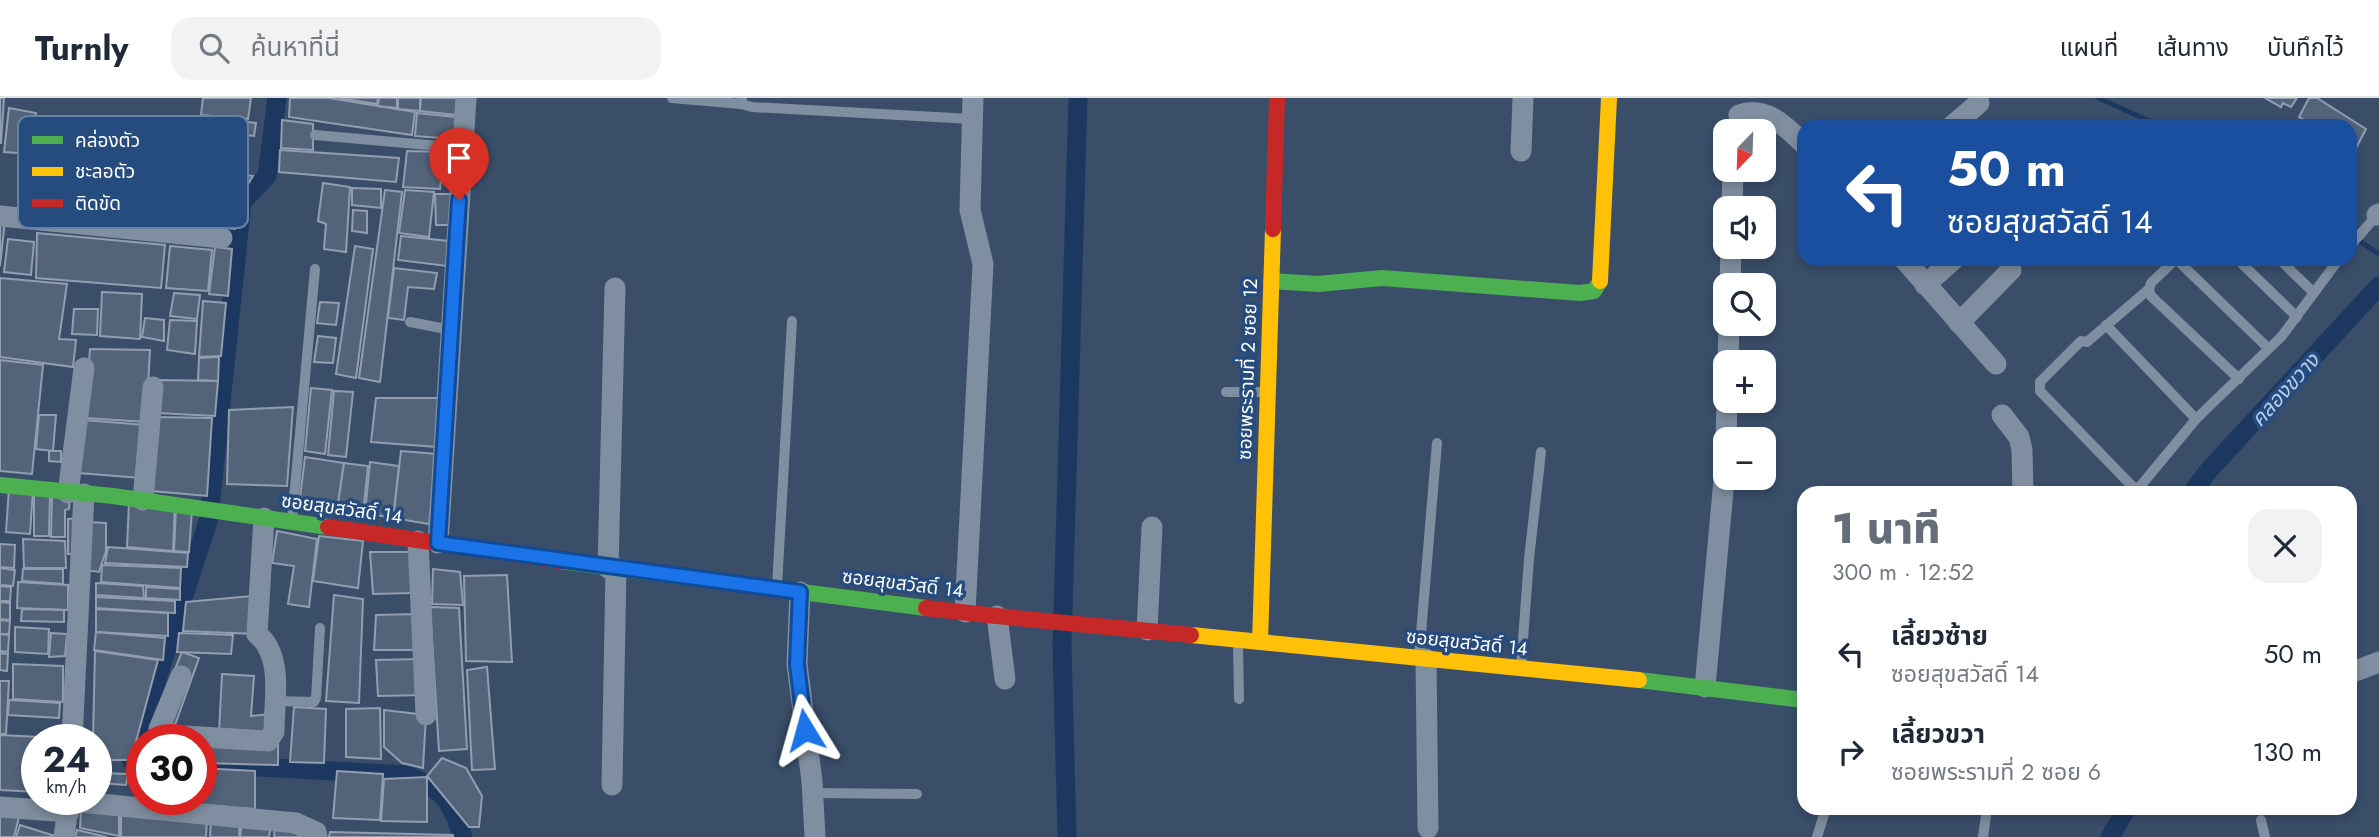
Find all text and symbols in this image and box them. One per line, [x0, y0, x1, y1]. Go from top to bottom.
search box [171, 17, 661, 80]
text: Turnly [35, 25, 129, 72]
text: ค้นหาที่นี่ [251, 28, 340, 66]
icon: search [195, 29, 233, 67]
text: แผนที่ [2060, 30, 2118, 65]
text: เส้นทาง [2156, 30, 2229, 65]
text: บันทึกไว้ [2267, 30, 2344, 65]
legend [18, 116, 248, 228]
north arrow [1713, 119, 1776, 182]
map controls [1713, 119, 1776, 490]
text: คล่องตัว [75, 127, 140, 154]
pin [429, 128, 489, 200]
text: 50 m [1947, 134, 2066, 204]
icon: arrive [440, 139, 478, 177]
icon: left [1832, 147, 1923, 238]
text: ชะลอตัว [75, 158, 135, 185]
text: ติดขัด [75, 190, 121, 217]
button: sound [1713, 196, 1776, 259]
text: ซอยสุขสวัสดิ์ 14 [1947, 199, 2153, 245]
button: search [1713, 273, 1776, 336]
street label: ซอยพระรามที่ 2 ซอย 12 [1231, 278, 1264, 460]
water label: คลองขวาง [2244, 345, 2327, 433]
button: + [1713, 350, 1776, 413]
button: − [1713, 427, 1776, 490]
street label: ซอยสุขสวัสดิ์ 14 [280, 487, 404, 530]
text: 1 นาที [1832, 498, 1940, 559]
button: close [2248, 509, 2322, 583]
text: 300 m · 12:52 [1832, 555, 1974, 589]
street label: ซอยสุขสวัสดิ์ 14 [841, 563, 965, 604]
text: เลี้ยวซ้าย [1891, 617, 1988, 655]
street label: ซอยสุขสวัสดิ์ 14 [1405, 623, 1529, 662]
icon: left [1832, 635, 1870, 673]
text: 50 m [2264, 635, 2322, 673]
text: ซอยสุขสวัสดิ์ 14 [1891, 657, 2039, 691]
position arrow [768, 693, 842, 767]
text: เลี้ยวขวา [1891, 715, 1985, 753]
speed limit sign: 30 [126, 724, 217, 815]
icon: right [1832, 733, 1870, 771]
text: 130 m [2252, 733, 2322, 771]
text: 24 [43, 735, 90, 785]
text: ซอยพระรามที่ 2 ซอย 6 [1891, 755, 2101, 789]
text: km/h [46, 774, 87, 800]

